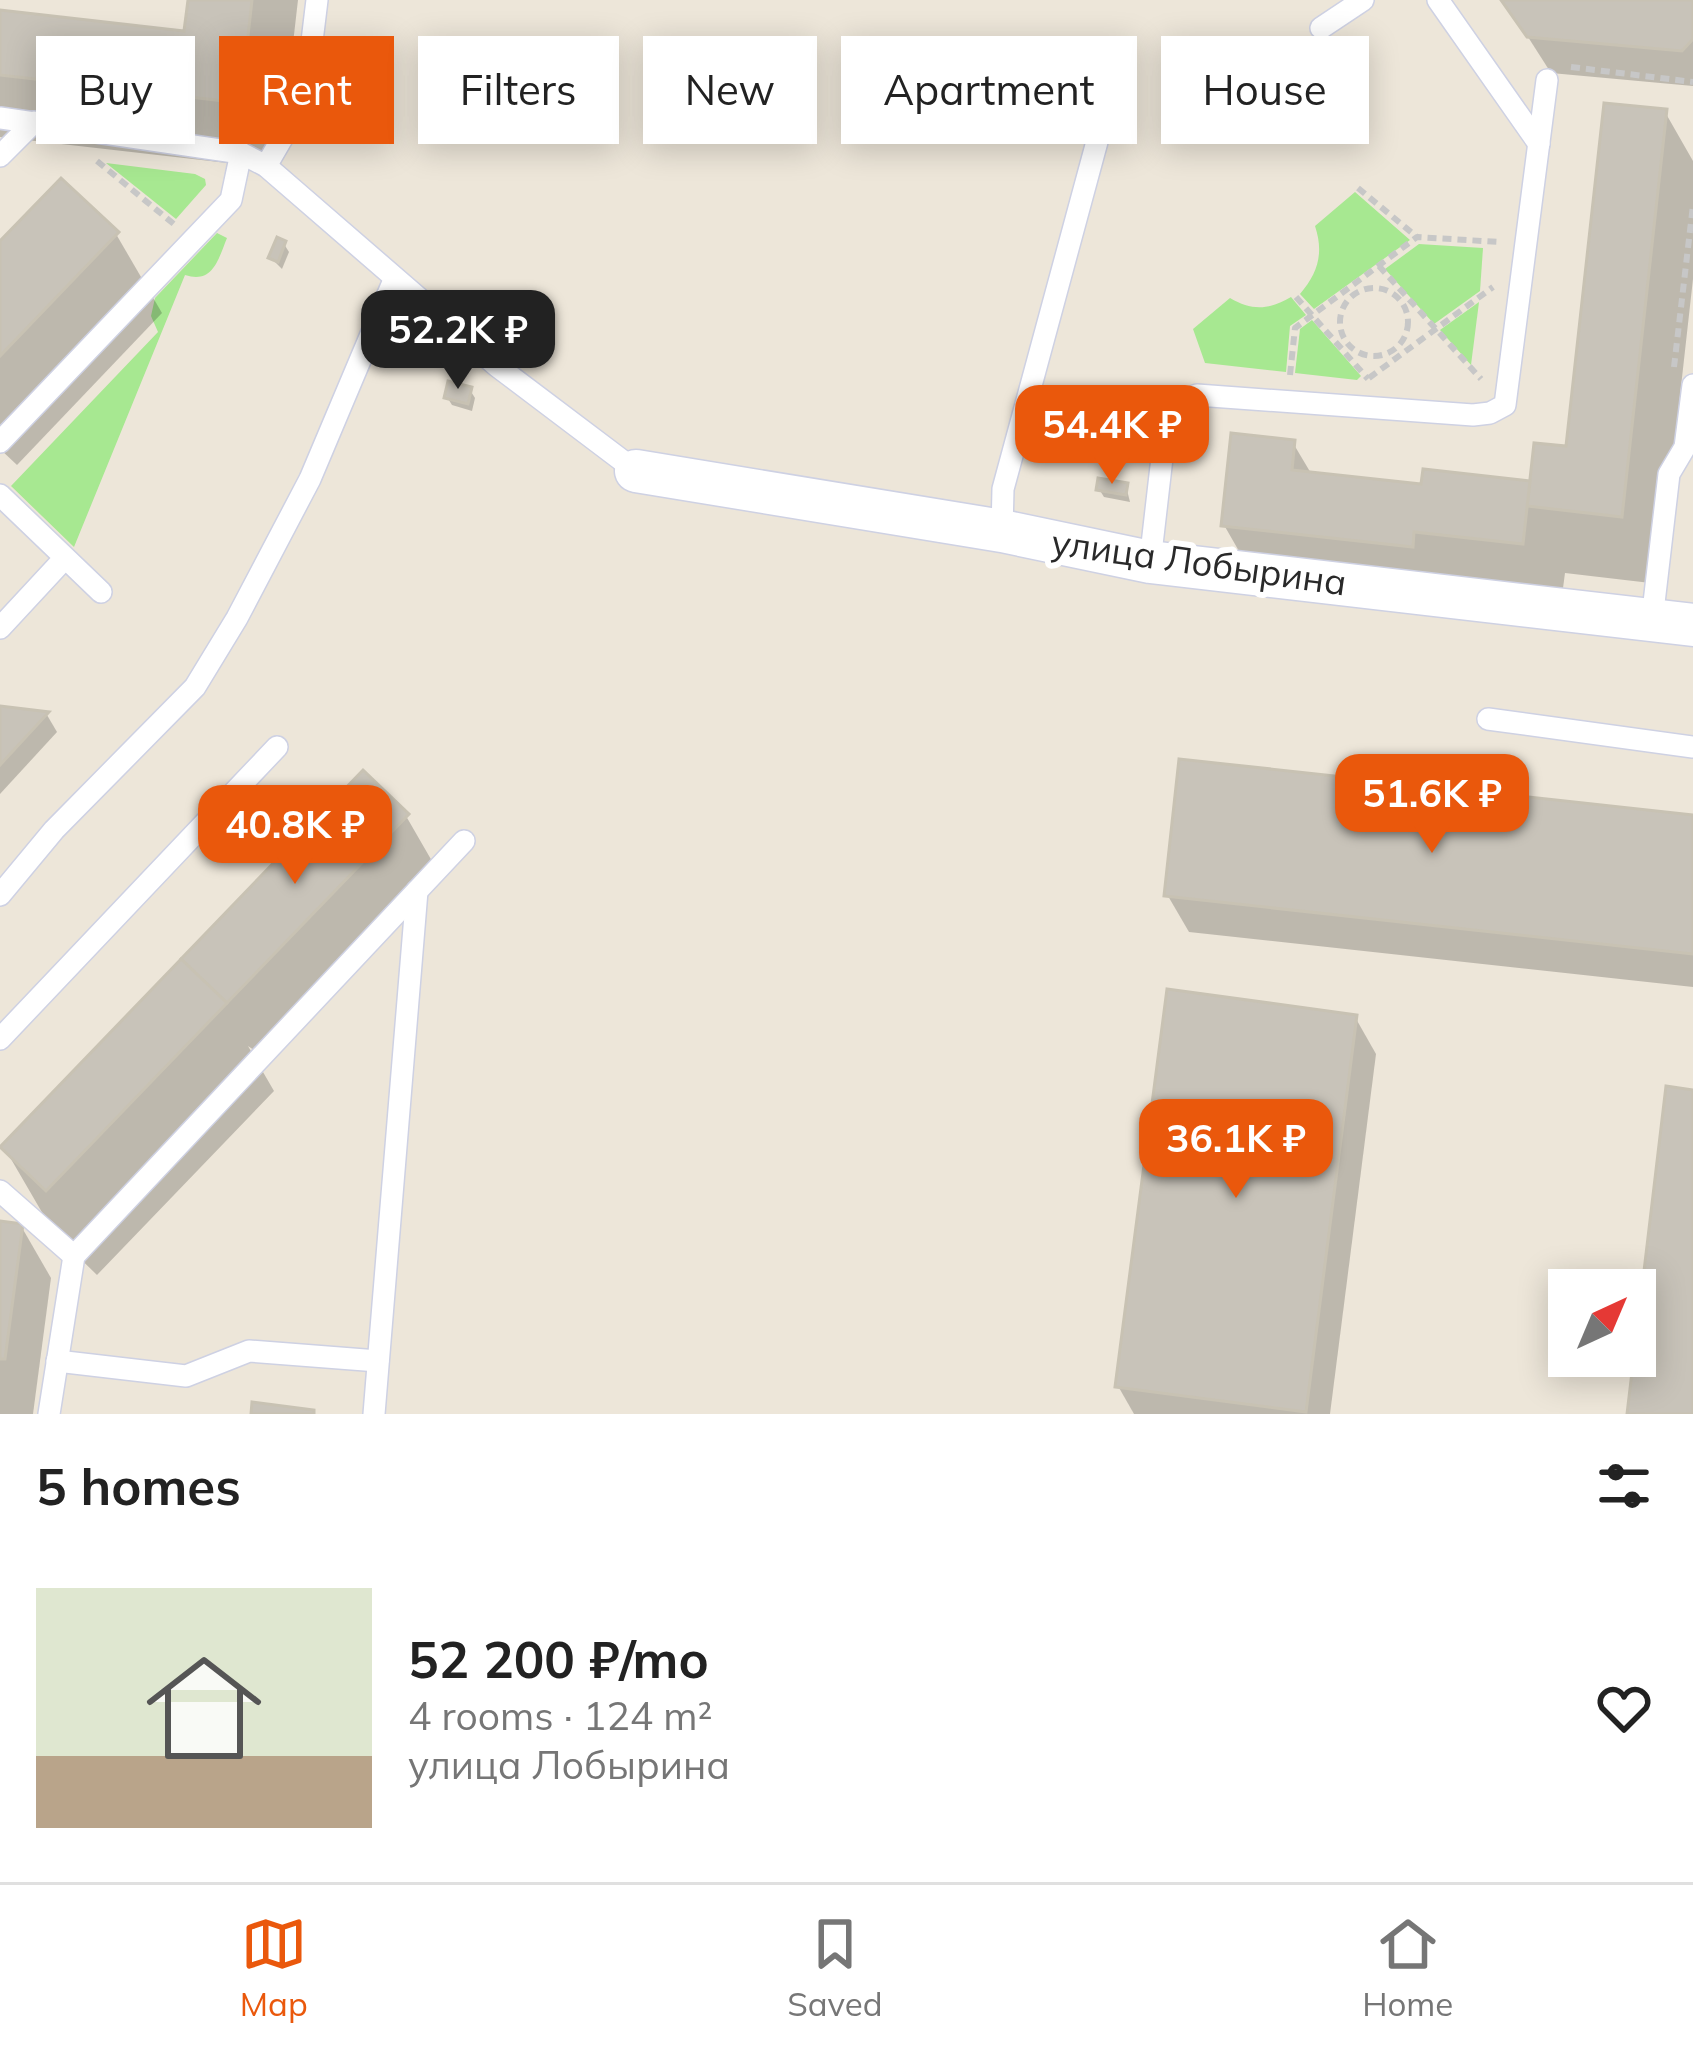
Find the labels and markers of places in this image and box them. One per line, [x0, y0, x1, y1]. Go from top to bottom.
pin: 52.2K ₽ [347, 290, 569, 392]
pin: 54.4K ₽ [1001, 385, 1223, 487]
pin: 51.6K ₽ [1321, 754, 1543, 856]
pin: 40.8K ₽ [184, 785, 406, 887]
pin: 36.1K ₽ [1125, 1099, 1347, 1201]

